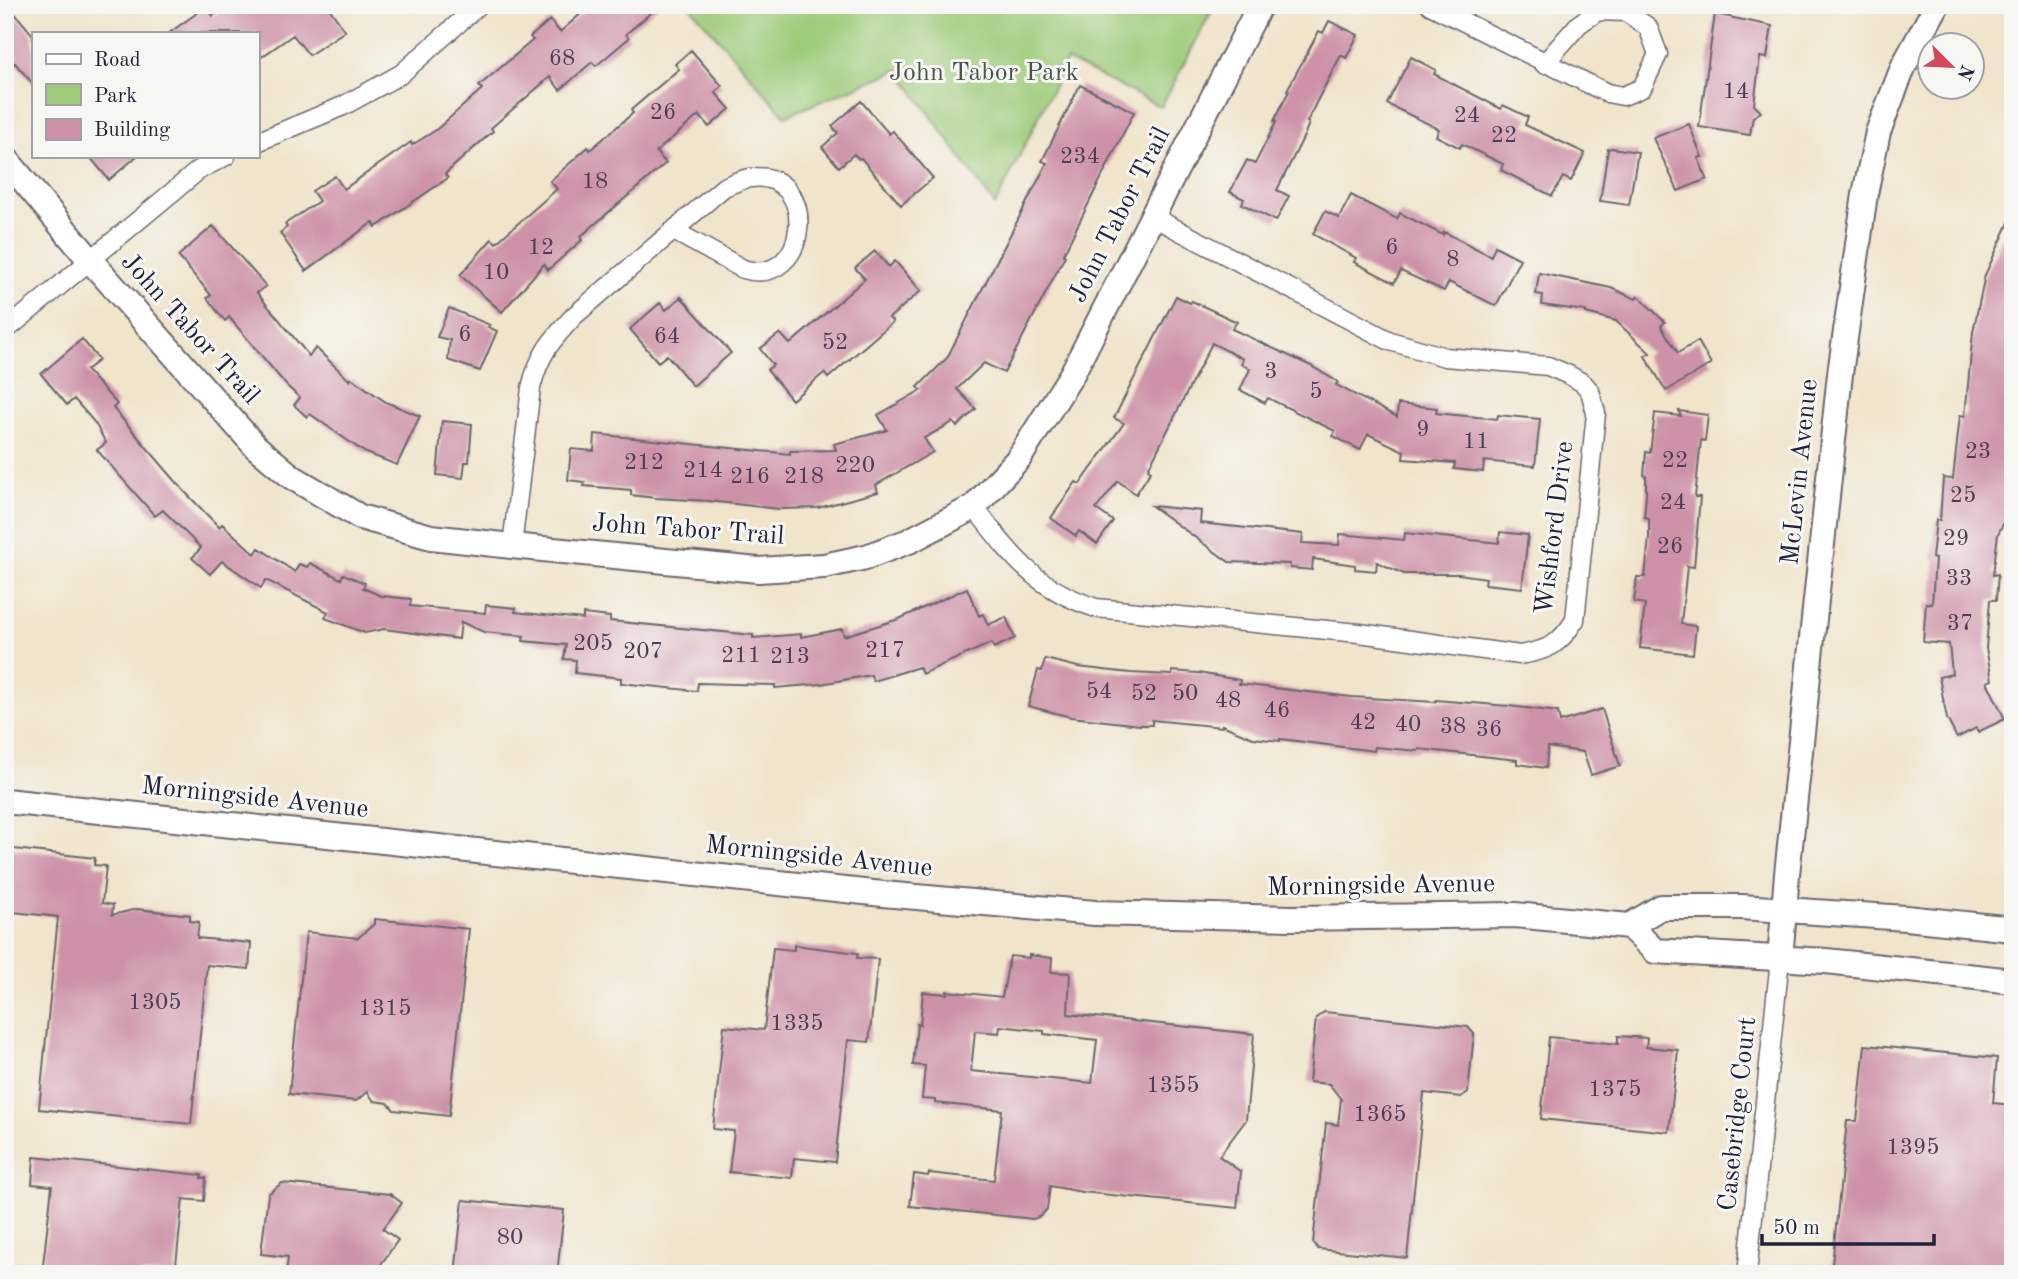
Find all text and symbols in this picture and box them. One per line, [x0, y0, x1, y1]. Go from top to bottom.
legend [32, 32, 259, 158]
north arrow [1916, 32, 1986, 102]
house number: 68 [549, 47, 575, 70]
text: Road [94, 50, 141, 71]
park label: John Tabor Park [889, 60, 1079, 86]
text: N [1952, 61, 1976, 83]
house number: 14 [1723, 80, 1749, 103]
text: Park [94, 86, 137, 107]
house number: 26 [650, 101, 676, 124]
house number: 24 [1454, 104, 1480, 127]
text: Building [94, 120, 171, 141]
street label: John Tabor Trail [1065, 123, 1175, 307]
house number: 22 [1491, 124, 1517, 147]
house number: 234 [1060, 145, 1100, 168]
house number: 18 [582, 170, 608, 193]
house number: 12 [528, 236, 554, 259]
house number: 6 [1385, 236, 1399, 259]
house number: 8 [1446, 248, 1460, 271]
street label: John Tabor Trail [116, 249, 264, 409]
house number: 10 [483, 261, 509, 284]
house number: 6 [458, 323, 472, 346]
house number: 64 [654, 325, 680, 348]
house number: 52 [822, 331, 848, 354]
house number: 3 [1264, 360, 1278, 383]
street label: McLevin Avenue [1777, 378, 1823, 566]
house number: 5 [1309, 380, 1323, 403]
house number: 9 [1416, 418, 1430, 441]
house number: 11 [1463, 430, 1489, 453]
street label: Wishford Drive [1531, 440, 1579, 616]
house number: 23 [1965, 440, 1991, 463]
house number: 22 [1662, 449, 1688, 472]
house number: 212 [624, 451, 664, 474]
house number: 220 [835, 454, 875, 477]
house number: 214 [683, 459, 723, 482]
house number: 216 [730, 465, 770, 488]
house number: 218 [784, 465, 824, 488]
house number: 25 [1950, 484, 1976, 507]
house number: 24 [1660, 491, 1686, 514]
street label: John Tabor Trail [591, 510, 785, 550]
house number: 29 [1943, 527, 1969, 550]
house number: 26 [1657, 535, 1683, 558]
house number: 33 [1946, 567, 1972, 590]
house number: 37 [1947, 612, 1973, 635]
house number: 205 [573, 632, 613, 655]
house number: 217 [865, 639, 905, 662]
house number: 207 [623, 640, 663, 663]
house number: 211 [721, 644, 761, 667]
house number: 213 [770, 645, 810, 668]
house number: 54 [1086, 680, 1112, 703]
house number: 52 [1131, 682, 1157, 705]
house number: 50 [1172, 682, 1198, 705]
house number: 48 [1215, 689, 1241, 712]
house number: 46 [1264, 699, 1290, 722]
house number: 42 [1350, 711, 1376, 734]
house number: 40 [1395, 713, 1421, 736]
house number: 38 [1440, 715, 1466, 738]
house number: 36 [1476, 718, 1502, 741]
street label: Morningside Avenue [140, 773, 370, 823]
street label: Morningside Avenue [704, 832, 934, 882]
street label: Morningside Avenue [1267, 871, 1495, 901]
house number: 1305 [128, 991, 182, 1014]
house number: 1315 [358, 997, 412, 1020]
house number: 1335 [770, 1012, 824, 1035]
street label: Casebridge Court [1715, 1016, 1761, 1212]
house number: 1355 [1146, 1074, 1200, 1097]
house number: 1375 [1588, 1078, 1642, 1101]
house number: 1365 [1353, 1103, 1407, 1126]
house number: 1395 [1886, 1136, 1940, 1159]
scale bar [1762, 1202, 1934, 1246]
text: 50 m [1773, 1218, 1820, 1239]
house number: 80 [497, 1226, 523, 1249]

